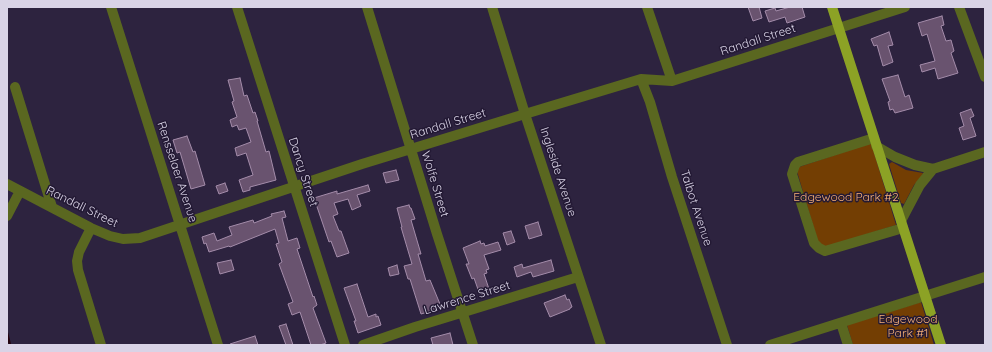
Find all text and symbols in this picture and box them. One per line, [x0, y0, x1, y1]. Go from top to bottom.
street label: Randall Street [718, 21, 798, 59]
street label: Randall Street [408, 106, 488, 142]
street label: Rensselaer Avenue [154, 120, 200, 224]
street label: Ingleside Avenue [537, 125, 579, 219]
street label: Dancy Street [285, 136, 321, 208]
street label: Wolfe Street [418, 149, 452, 219]
street label: Talbot Avenue [677, 168, 715, 248]
street label: Randall Street [44, 183, 120, 231]
park label: Edgewood Park #2 [793, 190, 899, 204]
street label: Lawrence Street [422, 278, 512, 318]
park label: Edgewood Park #1 [879, 312, 937, 340]

